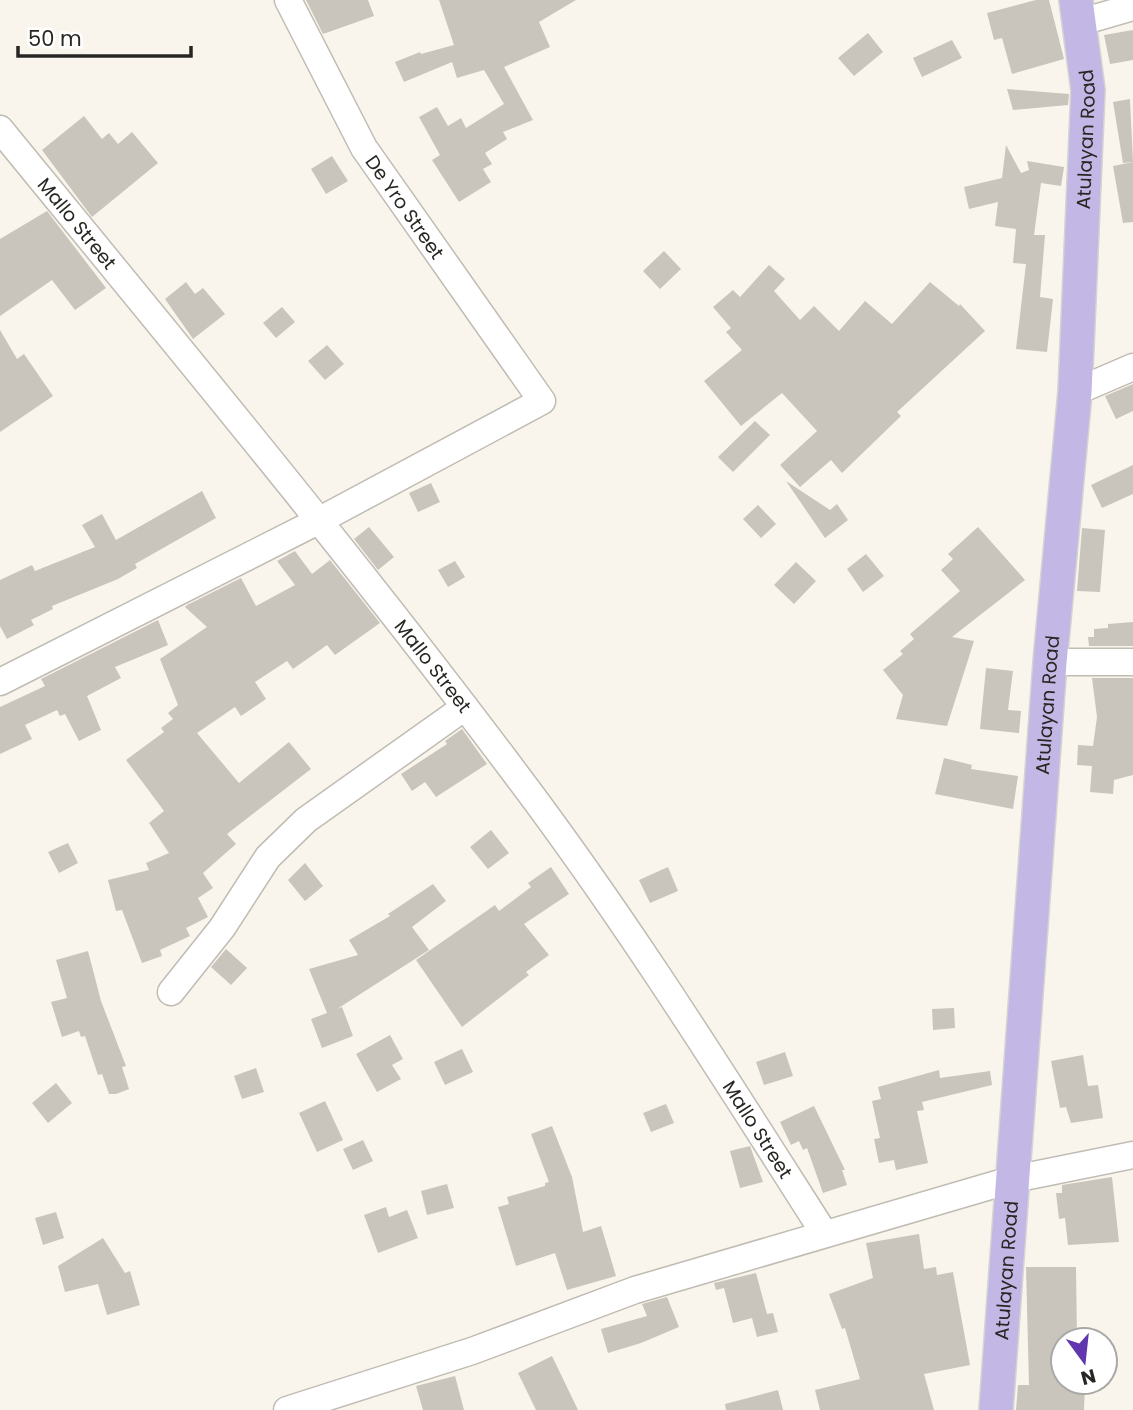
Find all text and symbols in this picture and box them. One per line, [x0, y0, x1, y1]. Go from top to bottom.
scale bar [18, 14, 191, 58]
text: 50 m [28, 24, 82, 53]
street label: Atulayan Road [1070, 68, 1103, 210]
street label: De Yro Street [359, 150, 450, 265]
street label: Mallo Street [31, 172, 123, 275]
street label: Mallo Street [388, 614, 478, 719]
street label: Atulayan Road [1029, 634, 1066, 776]
street label: Mallo Street [716, 1075, 799, 1184]
street label: Atulayan Road [988, 1200, 1025, 1341]
north arrow [1049, 1326, 1119, 1396]
text: N [1078, 1362, 1099, 1392]

